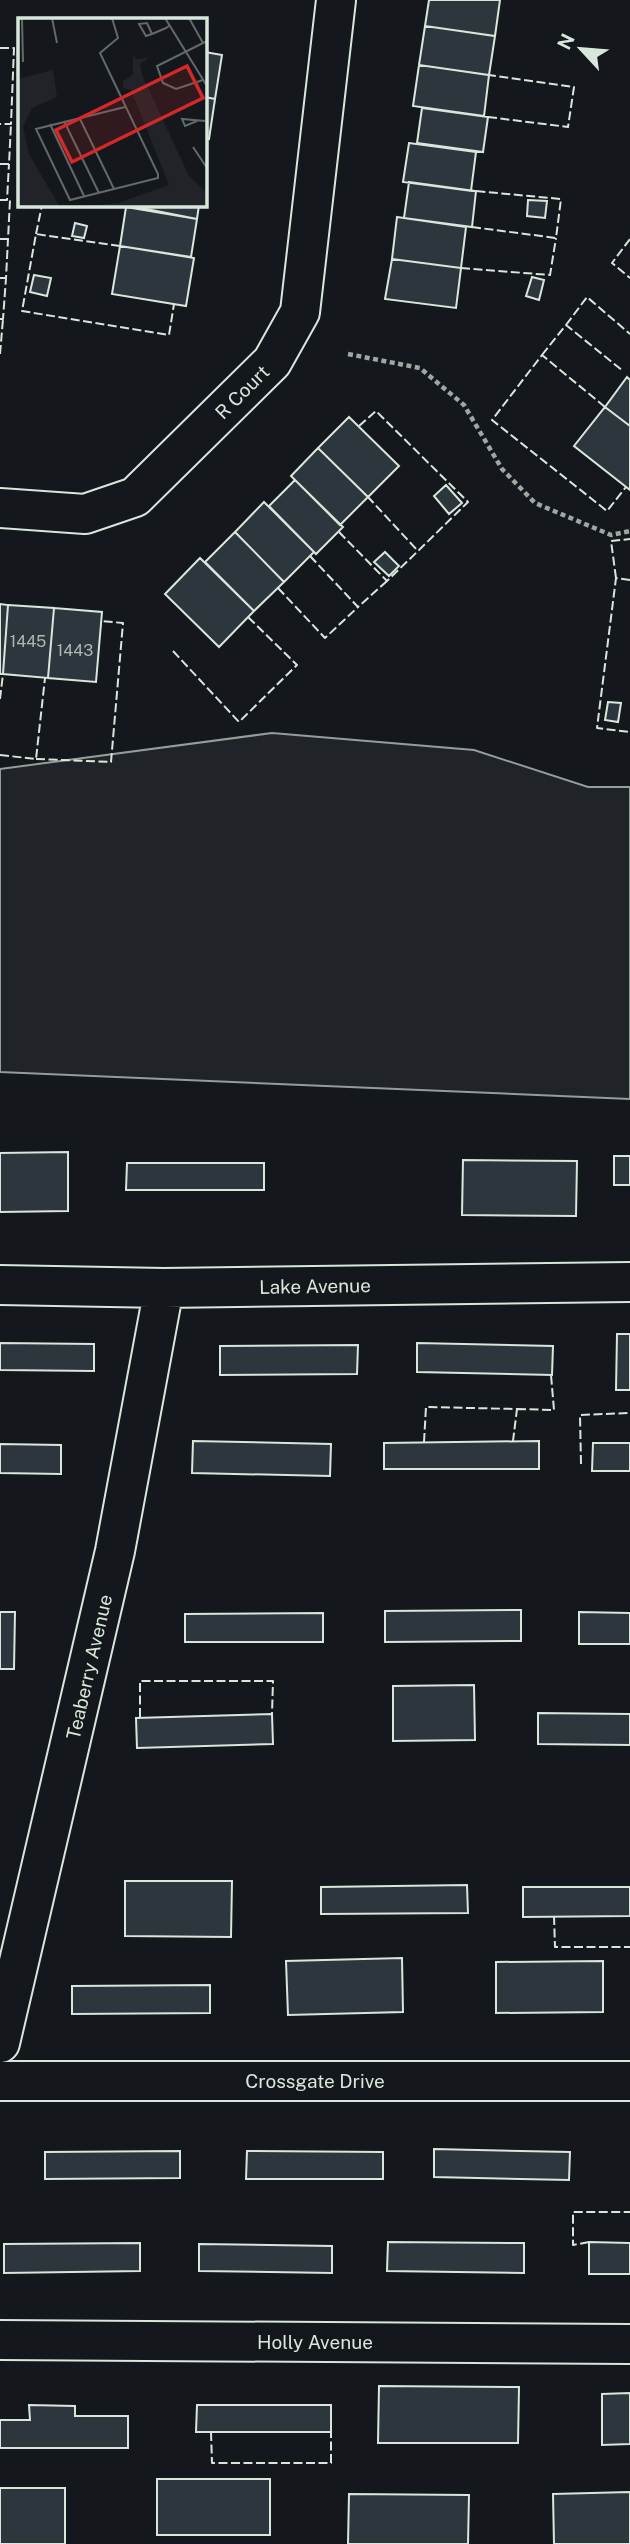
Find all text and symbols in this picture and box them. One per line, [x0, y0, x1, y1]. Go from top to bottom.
north arrow [546, 14, 616, 84]
inset map [18, 18, 206, 206]
text: N [553, 30, 579, 53]
street label: R Court [211, 361, 273, 423]
house number: 1445 [10, 632, 46, 651]
house number: 1443 [57, 641, 93, 660]
street label: Lake Avenue [259, 1274, 371, 1298]
street label: Teaberry Avenue [62, 1592, 116, 1742]
street label: Crossgate Drive [245, 2070, 385, 2092]
street label: Holly Avenue [257, 2331, 373, 2353]

